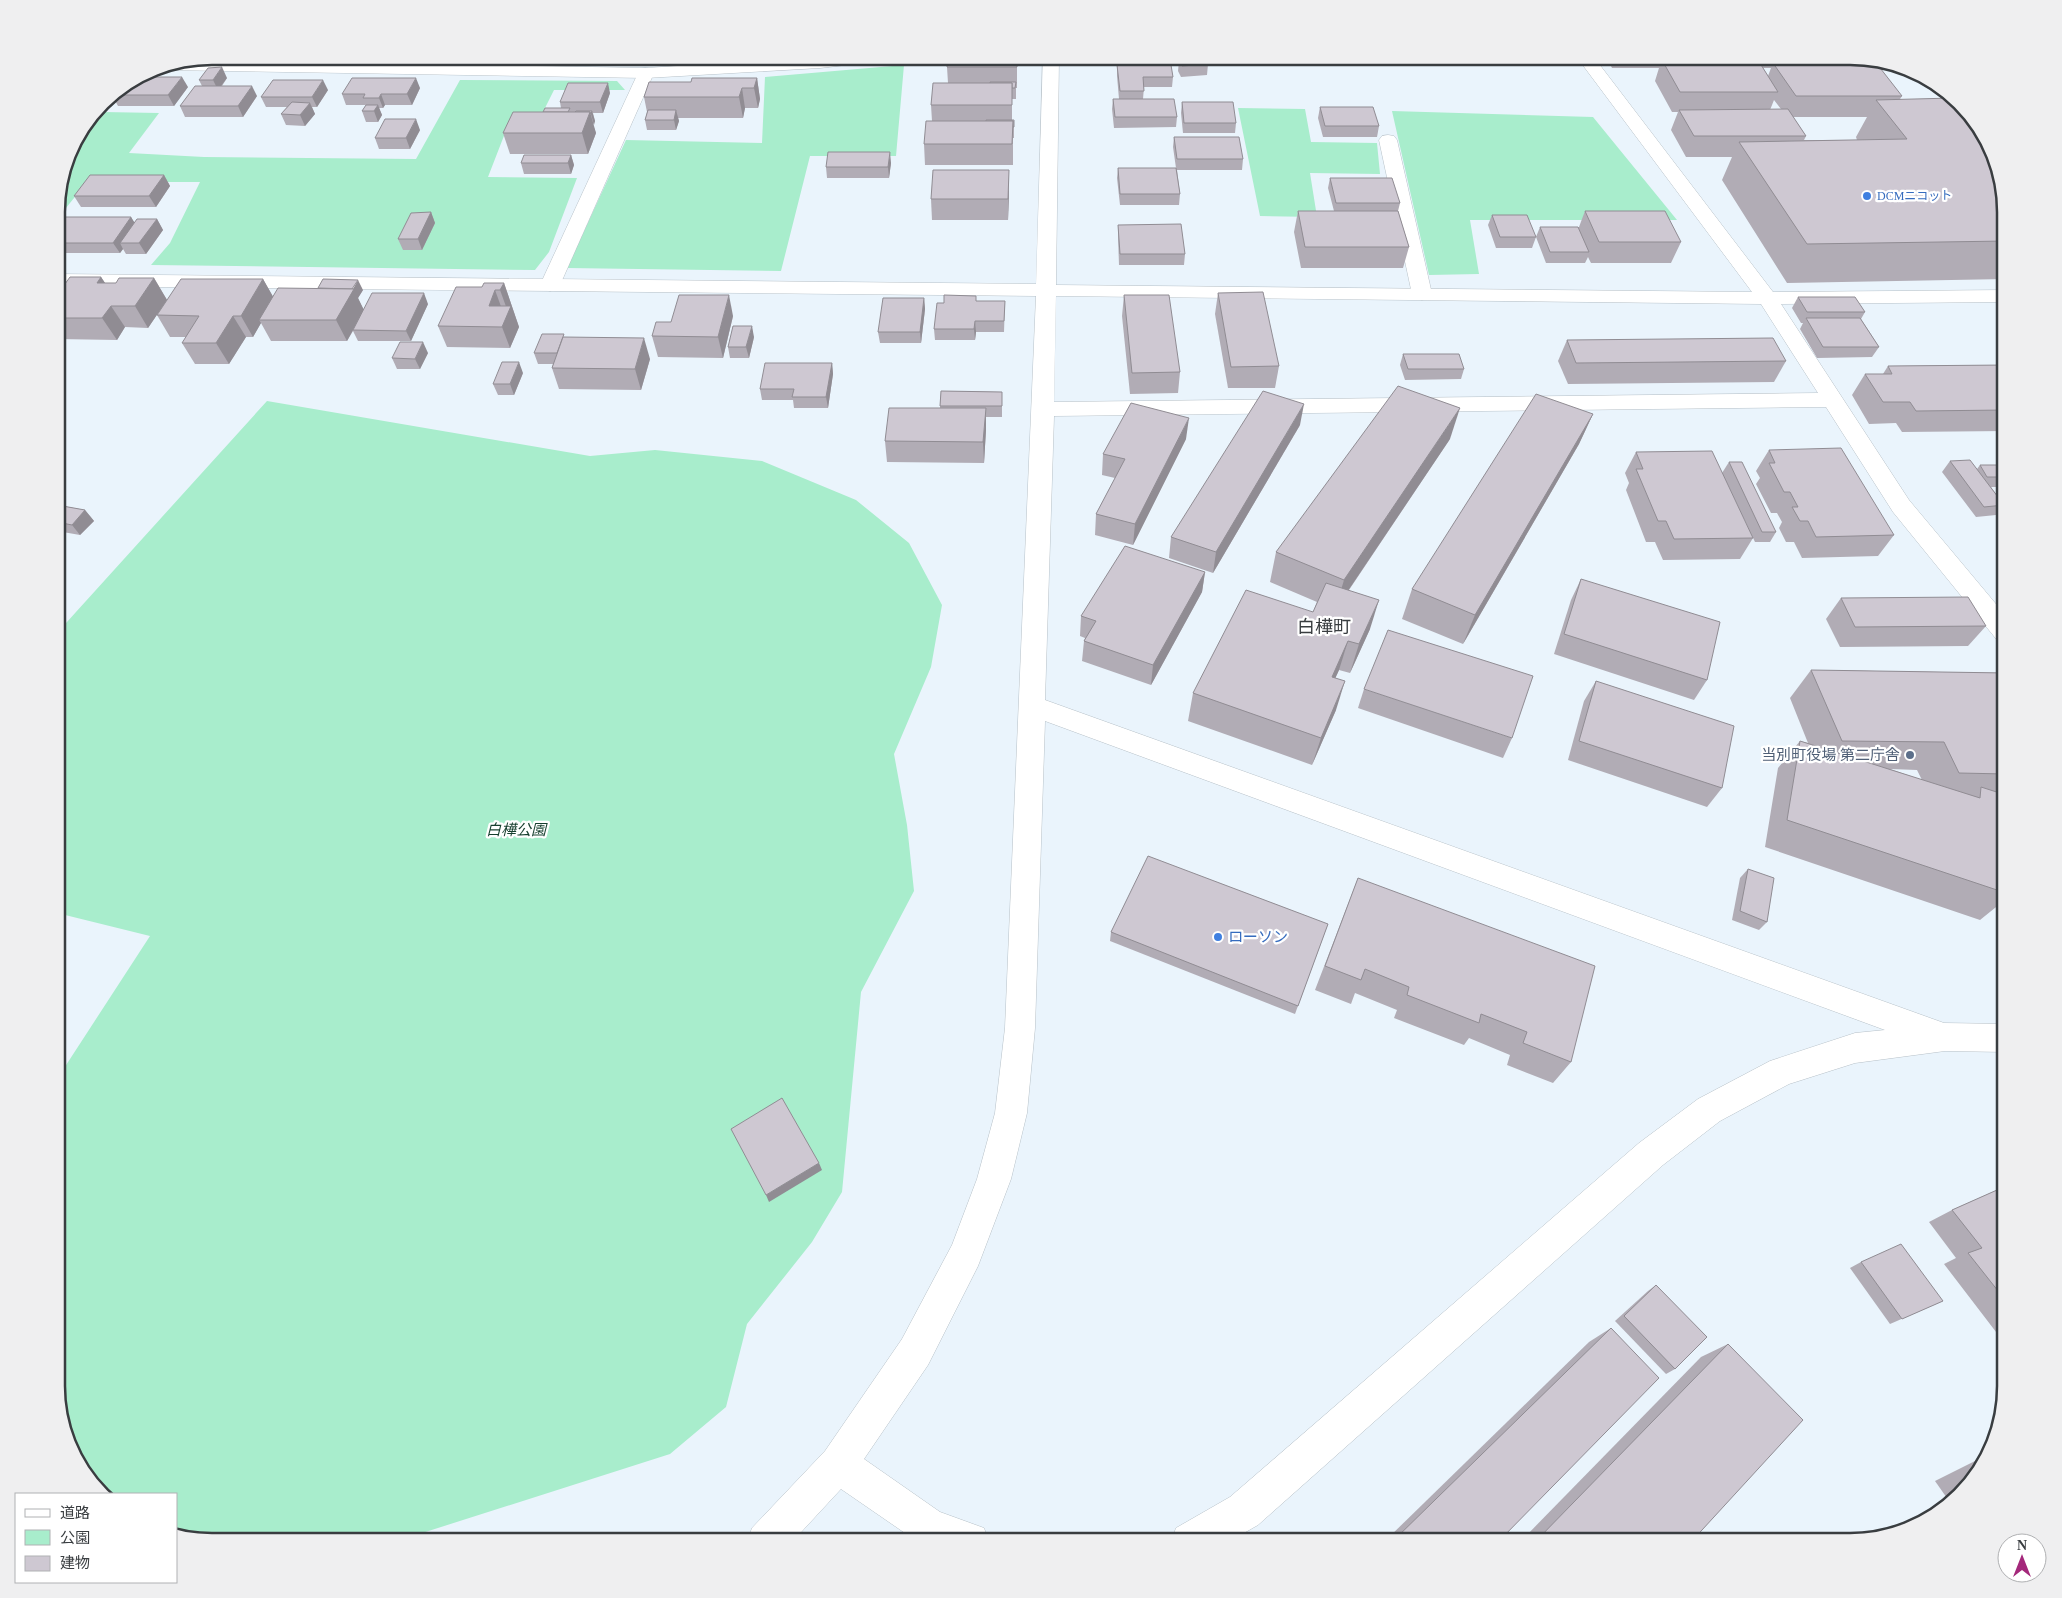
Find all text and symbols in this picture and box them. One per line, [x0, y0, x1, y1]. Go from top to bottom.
place label: DCMニコット [1877, 189, 1952, 203]
marker: DCMニコット [1861, 190, 1873, 202]
district label: 白樺町 [1297, 617, 1351, 637]
place label: 当別町役場 第二庁舎 [1761, 747, 1900, 763]
marker: 当別町役場 第二庁舎 [1904, 749, 1916, 761]
park label: 白樺公園 [486, 822, 548, 838]
place label: ローソン [1228, 929, 1288, 945]
marker: ローソン [1212, 931, 1224, 943]
legend [15, 1493, 178, 1583]
text: 道路 [60, 1505, 90, 1521]
text: 公園 [60, 1530, 90, 1546]
north arrow [1997, 1533, 2047, 1583]
text: N [2017, 1538, 2027, 1553]
text: 建物 [60, 1555, 90, 1571]

